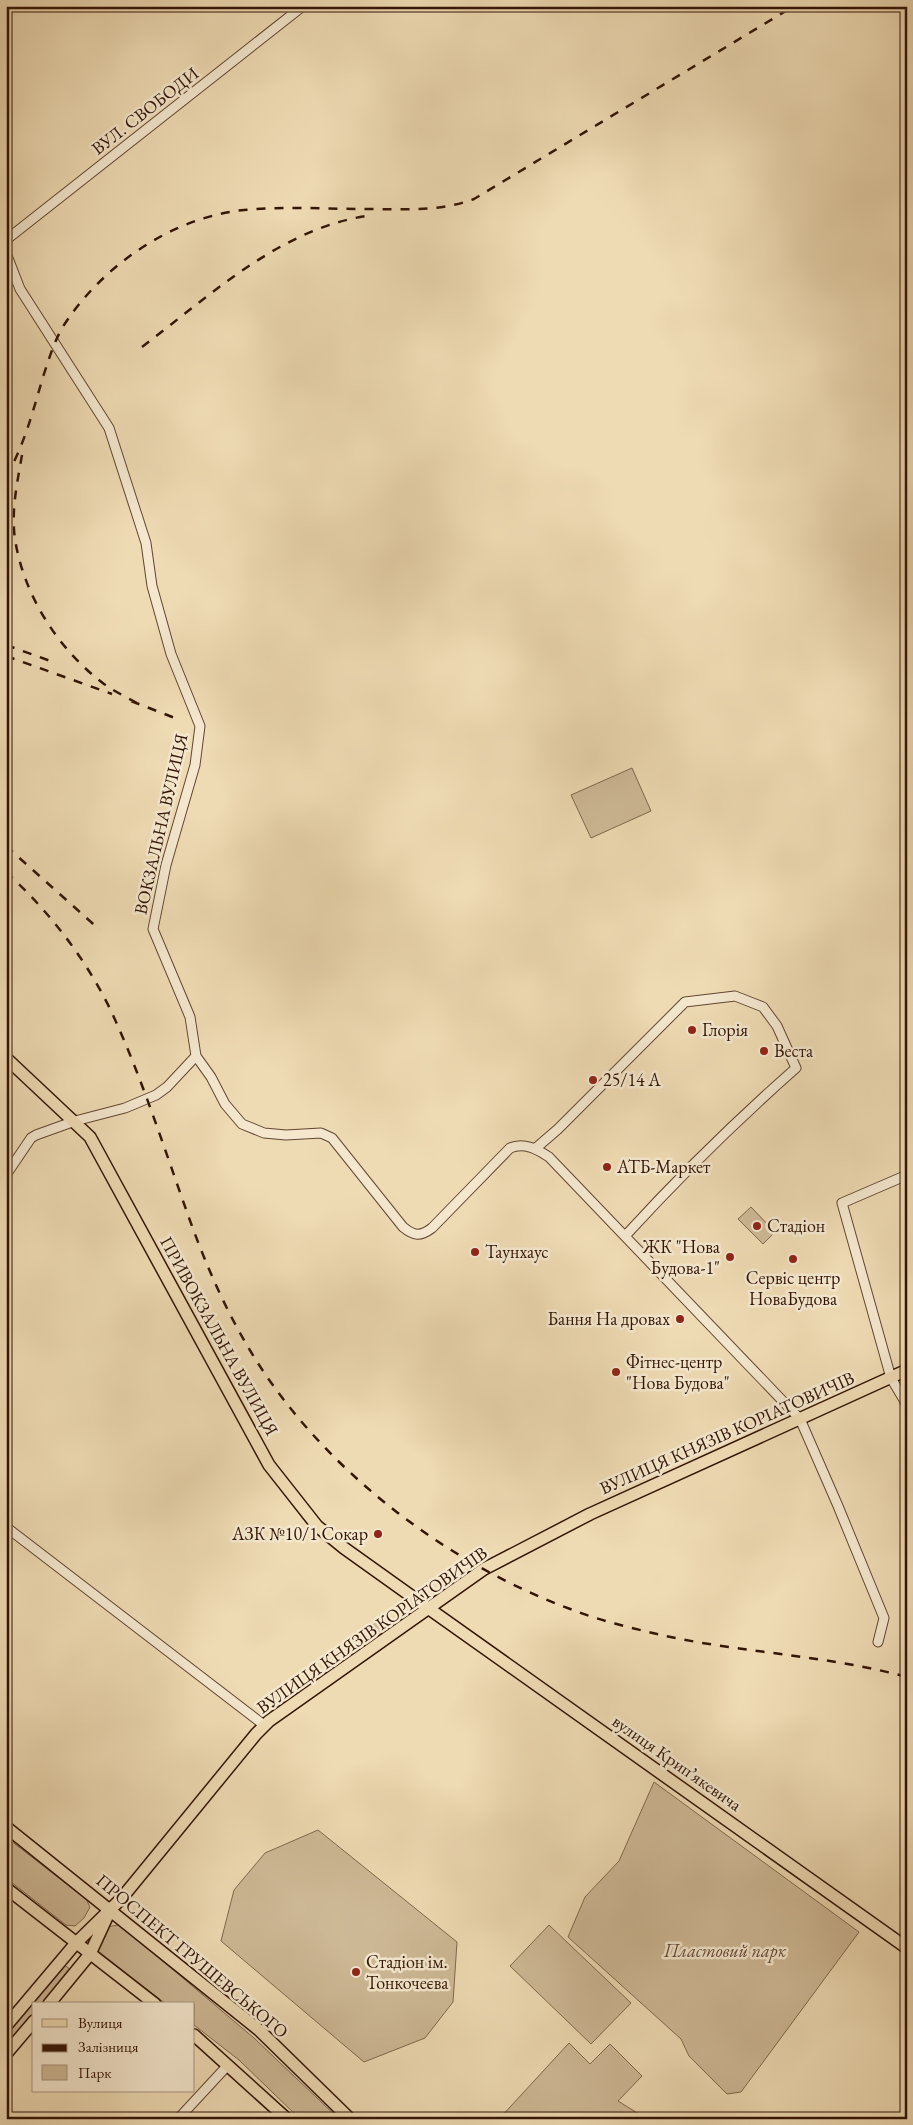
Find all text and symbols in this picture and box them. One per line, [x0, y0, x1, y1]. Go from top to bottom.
street label: ВУЛ. СВОБОДИ [87, 61, 203, 159]
street label: ВОКЗАЛЬНА ВУЛИЦЯ [129, 731, 193, 917]
place label: Глорія [702, 1018, 748, 1041]
marker: Глорія [686, 1024, 698, 1036]
place label: Веста [774, 1039, 814, 1062]
marker: Веста [758, 1045, 770, 1057]
place label: 25/14 А [603, 1068, 661, 1091]
marker: 25/14 А [587, 1074, 599, 1086]
place label: АТБ-Маркет [616, 1155, 711, 1178]
marker: АТБ-Маркет [601, 1161, 613, 1173]
place label: Стадіон [767, 1214, 825, 1237]
marker: Стадіон [751, 1220, 763, 1232]
street label: ПРИВОКЗАЛЬНА ВУЛИЦЯ [155, 1232, 284, 1439]
place label: ЖК "Нова Будова-1" [642, 1235, 721, 1279]
place label: Таунхаус [485, 1240, 549, 1263]
marker: Таунхаус [469, 1246, 481, 1258]
marker: ЖК "Нова Будова-1" [724, 1251, 736, 1263]
marker: Сервіс центр НоваБудова [787, 1253, 799, 1265]
place label: Сервіс центр НоваБудова [746, 1266, 840, 1310]
place label: Бання На дровах [547, 1307, 670, 1330]
marker: Бання На дровах [674, 1313, 686, 1325]
place label: Фітнес-центр "Нова Будова" [626, 1350, 730, 1394]
street label: ВУЛИЦЯ КНЯЗІВ КОРІАТОВИЧІВ [596, 1366, 858, 1499]
marker: Фітнес-центр "Нова Будова" [610, 1366, 622, 1378]
place label: АЗК №10/1 Сокар [231, 1522, 368, 1545]
marker: АЗК №10/1 Сокар [372, 1528, 384, 1540]
street label: ВУЛИЦЯ КНЯЗІВ КОРІАТОВИЧІВ [252, 1541, 492, 1718]
street label: вулиця Крипʼякевича [608, 1709, 747, 1816]
street label: ПРОСПЕКТ ГРУШЕВСЬКОГО [91, 1868, 293, 2043]
park label: Пластовий парк [663, 1939, 787, 1963]
place label: Стадіон ім. Тонкочеєва [366, 1950, 449, 1994]
marker: Стадіон ім. Тонкочеєва [350, 1966, 362, 1978]
legend [32, 2002, 195, 2092]
text: Вулиця [78, 2013, 123, 2032]
text: Залізниця [78, 2037, 139, 2056]
text: Парк [78, 2063, 111, 2082]

